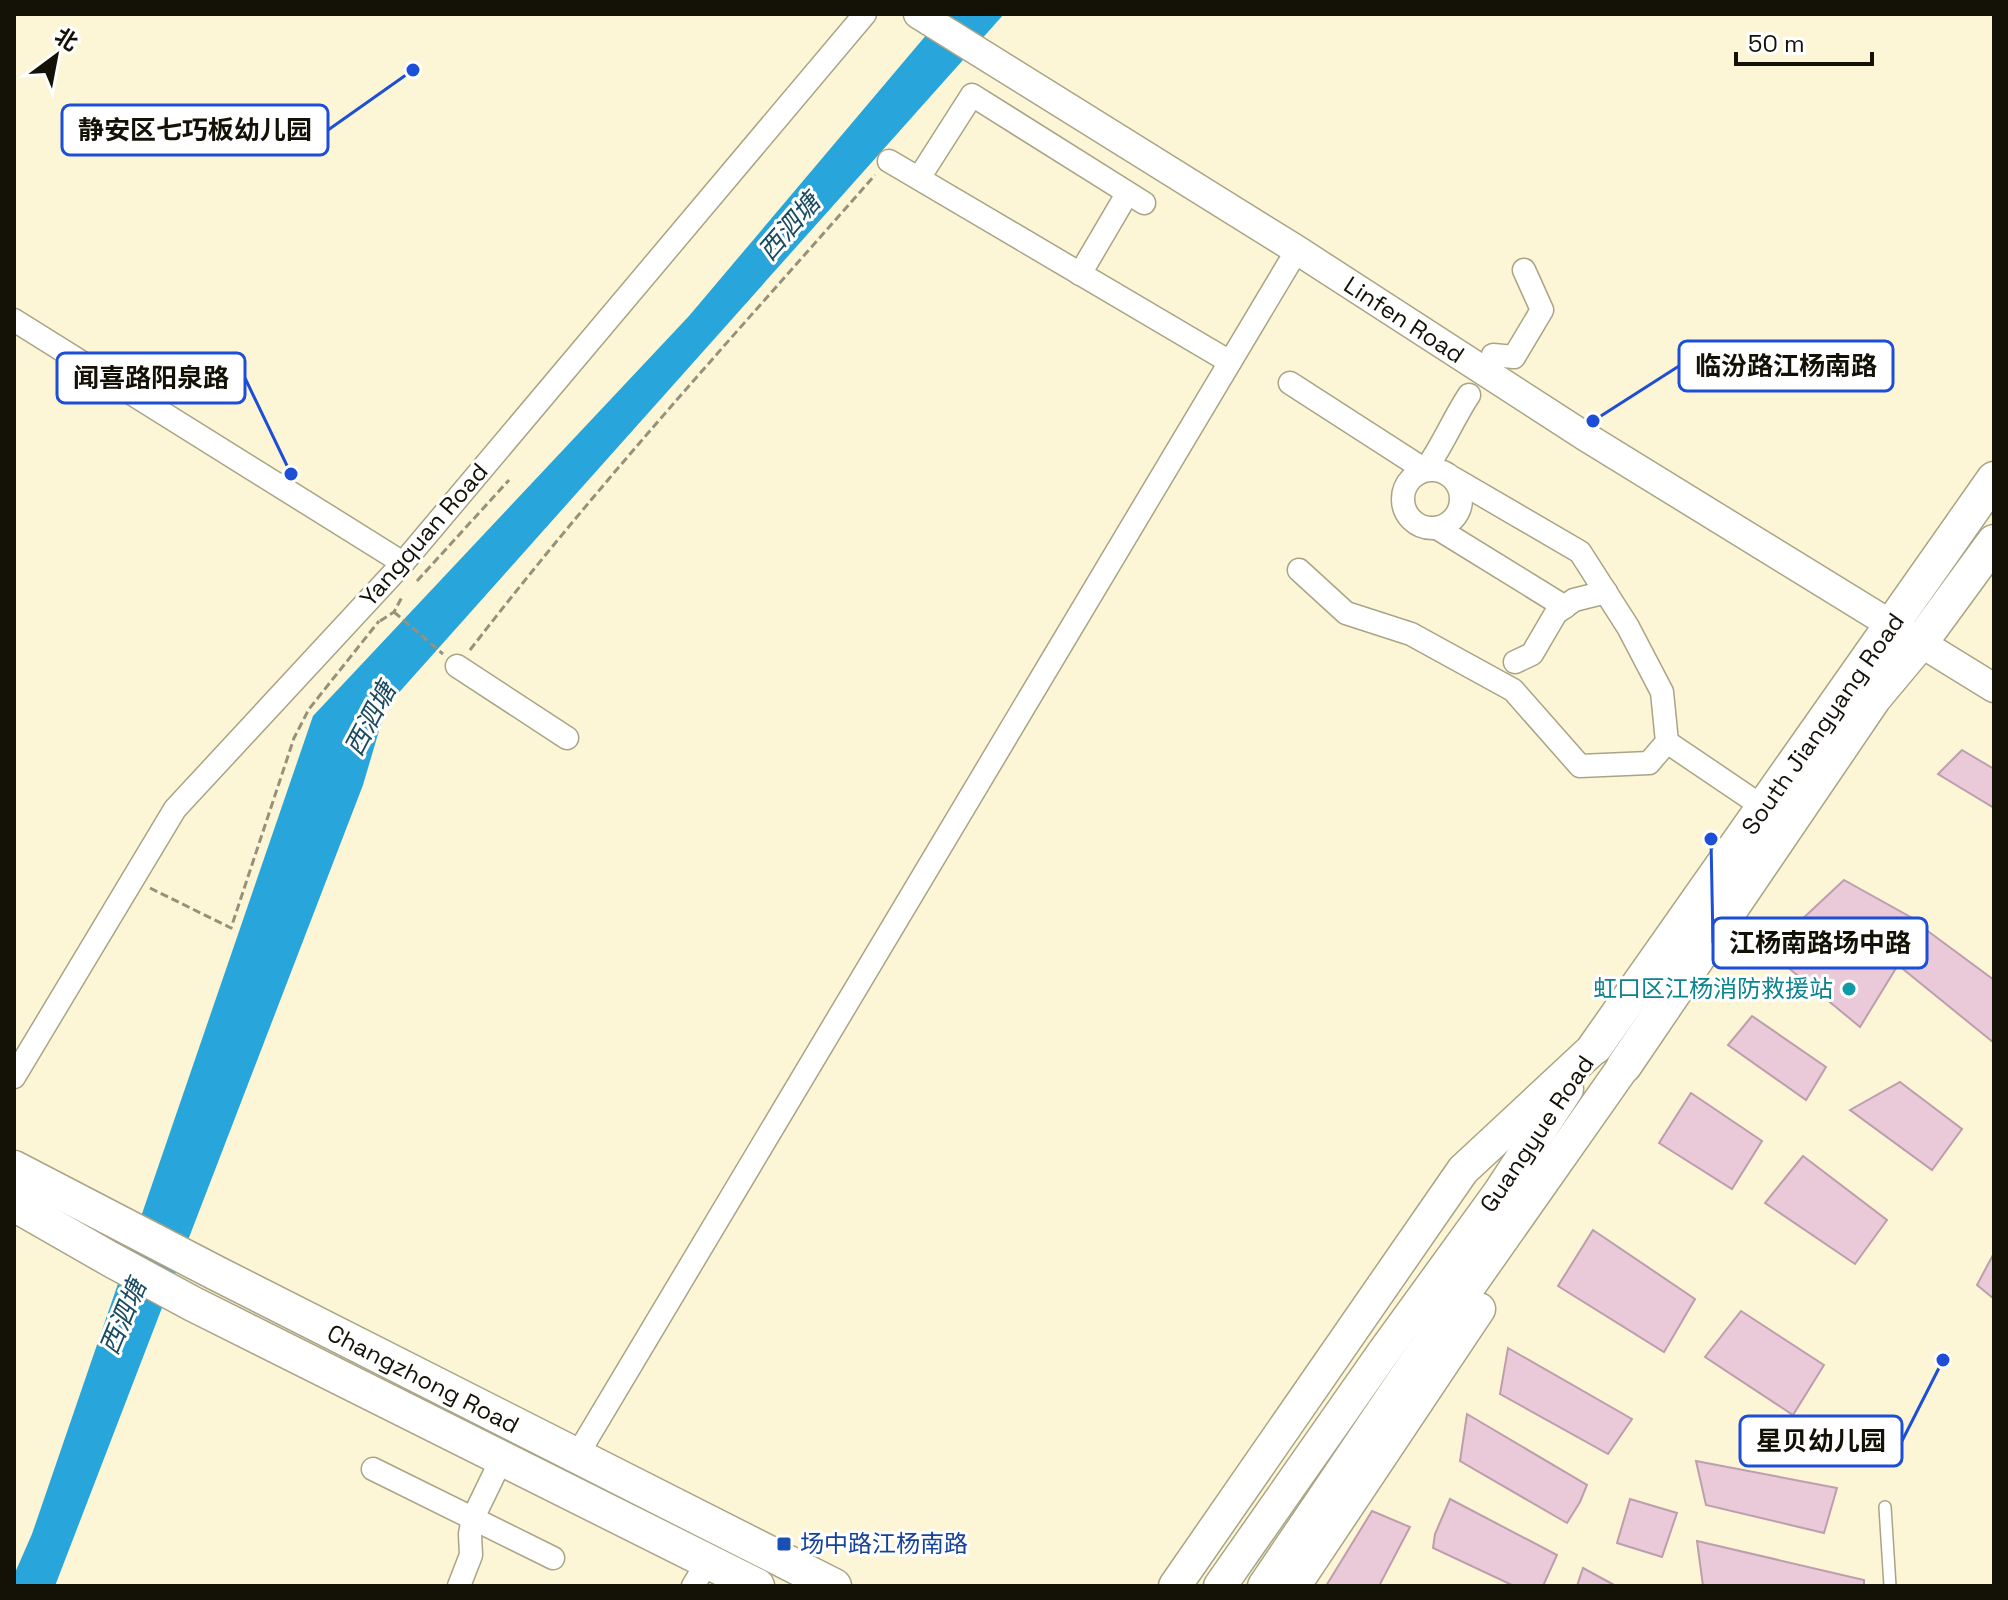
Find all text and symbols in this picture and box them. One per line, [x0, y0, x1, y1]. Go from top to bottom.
north arrow [16, 16, 96, 96]
scale bar [1736, 16, 1872, 66]
text: 北 [50, 21, 83, 57]
text: 50 m [1748, 28, 1805, 59]
callout: 静安区七巧板幼儿园 [62, 105, 328, 155]
text: 静安区七巧板幼儿园 [78, 113, 312, 147]
water label: 西泗塘 [751, 183, 830, 268]
street label: Linfen Road [1338, 269, 1470, 370]
callout: 临汾路江杨南路 [1679, 341, 1893, 391]
text: 临汾路江杨南路 [1695, 349, 1877, 383]
callout: 闻喜路阳泉路 [57, 353, 245, 403]
text: 闻喜路阳泉路 [73, 361, 229, 395]
street label: Yangquan Road [353, 456, 494, 613]
street label: South Jiangyang Road [1734, 607, 1911, 841]
water label: 西泗塘 [337, 673, 405, 761]
callout: 江杨南路场中路 [1713, 918, 1927, 968]
text: 江杨南路场中路 [1729, 926, 1911, 960]
place label: 虹口区江杨消防救援站 [1593, 973, 1833, 1004]
marker: 虹口区江杨消防救援站 [1840, 980, 1858, 998]
street label: Guangyue Road [1473, 1049, 1601, 1218]
water label: 西泗塘 [92, 1271, 155, 1360]
street label: Changzhong Road [322, 1317, 524, 1440]
callout: 星贝幼儿园 [1740, 1416, 1902, 1466]
text: 星贝幼儿园 [1756, 1424, 1886, 1458]
place label: 场中路江杨南路 [800, 1528, 968, 1559]
marker: 场中路江杨南路 [775, 1535, 793, 1553]

